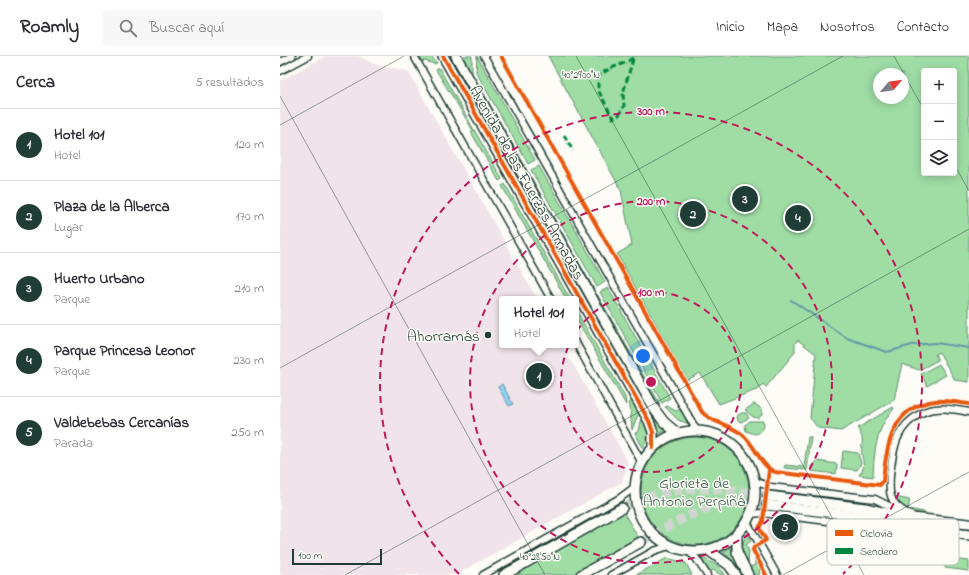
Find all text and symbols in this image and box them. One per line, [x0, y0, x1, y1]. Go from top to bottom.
search box [103, 10, 383, 46]
text: Roamly [20, 14, 79, 41]
icon: search [117, 17, 139, 39]
text: Buscar aquí [149, 17, 224, 39]
text: Inicio [716, 17, 745, 38]
text: Mapa [767, 17, 798, 38]
text: Nosotros [820, 17, 875, 38]
text: Contacto [897, 17, 949, 38]
text: 40°29'00"N [562, 68, 600, 83]
north arrow [873, 68, 909, 104]
map controls [921, 68, 957, 176]
button: + [921, 68, 957, 104]
text: Cerca [16, 70, 55, 95]
text: 5 resultados [195, 73, 264, 92]
street label: Avenida de las Fuerzas Armadas [463, 81, 590, 285]
text: 300 m [636, 103, 666, 121]
button: − [921, 104, 957, 140]
text: Hotel 101 [54, 124, 105, 146]
text: 1 [27, 135, 31, 154]
text: 120 m [234, 135, 264, 154]
button: layers [921, 140, 957, 176]
text: Hotel [54, 146, 81, 165]
pin: 3 [732, 184, 758, 214]
text: 200 m [636, 193, 666, 211]
text: Plaza de la Alberca [54, 196, 170, 218]
pin: 2 [680, 199, 706, 229]
pin: 4 [785, 203, 811, 233]
text: 2 [26, 207, 32, 226]
text: 170 m [236, 207, 264, 226]
text: Lugar [54, 218, 83, 237]
text: Huerto Urbano [54, 268, 145, 290]
text: 3 [26, 279, 32, 298]
text: 210 m [234, 279, 264, 298]
text: 100 m [638, 284, 665, 302]
text: Parque [54, 290, 90, 309]
popup [499, 296, 579, 348]
text: Hotel 101 [514, 302, 564, 324]
text: Hotel [514, 324, 540, 343]
place label: Ahorramás [407, 325, 480, 349]
marker: Ahorramás [483, 330, 493, 340]
text: Parque Princesa Leonor [54, 340, 195, 362]
your location [633, 346, 653, 366]
text: 4 [26, 351, 32, 370]
text: 230 m [233, 351, 264, 370]
pin: 1 [526, 361, 552, 391]
text: Parque [54, 362, 90, 381]
centre of rings [644, 375, 658, 389]
text: Valdebebas Cercanías [54, 412, 189, 434]
text: 5 [25, 423, 33, 442]
text: 250 m [231, 423, 264, 442]
text: Parada [54, 434, 93, 453]
park label: Glorieta de Antonio Perpiñá [643, 472, 745, 514]
pin: 5 [772, 512, 798, 542]
legend [827, 519, 959, 565]
text: Ciclovía [860, 526, 893, 542]
text: Sendero [860, 544, 898, 560]
scale bar [292, 547, 382, 566]
text: 100 m [298, 548, 322, 564]
text: 40°28'50"N [520, 550, 560, 565]

